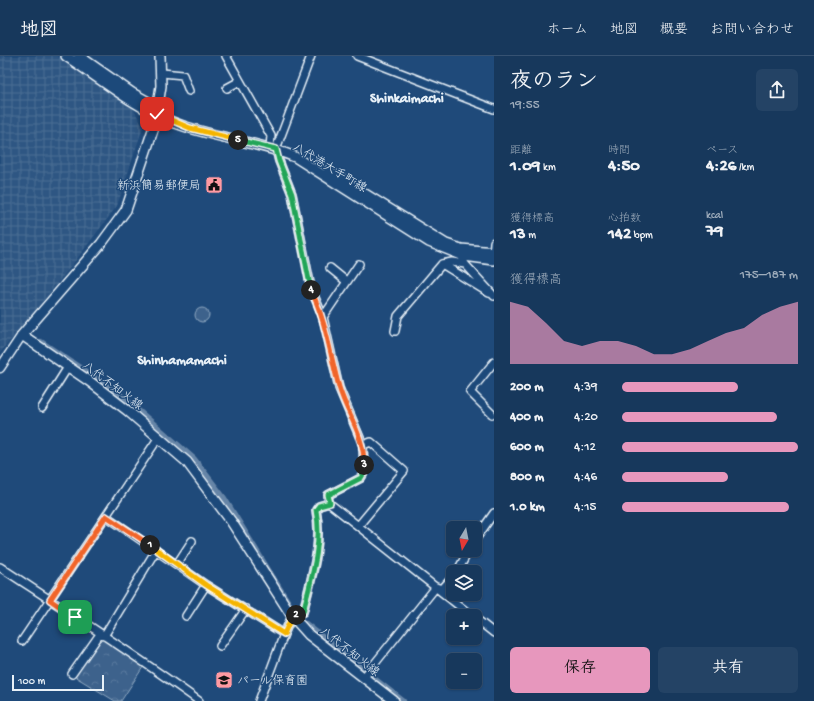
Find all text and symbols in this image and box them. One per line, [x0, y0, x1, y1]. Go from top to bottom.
text: 地図 [20, 20, 58, 43]
text: ホーム [547, 22, 588, 39]
text: 地図 [610, 22, 638, 39]
text: 概要 [660, 22, 688, 39]
text: お問い合わせ [710, 22, 794, 39]
button: share [756, 69, 798, 111]
text: 夜のラン [510, 70, 598, 96]
district label: Shinkaimachi [370, 91, 444, 108]
pin [140, 97, 174, 131]
text: 19:55 [510, 98, 540, 113]
icon: check [146, 103, 168, 125]
pin: 5 [228, 130, 248, 150]
text: 5 [235, 134, 241, 146]
street label: 八代港大手町線 [289, 140, 369, 196]
text: 距離 [510, 145, 532, 157]
text: 時間 [608, 145, 630, 157]
text: ペース [706, 145, 738, 157]
text: 1.09 [510, 157, 540, 177]
text: 4:50 [608, 157, 640, 177]
text: 4:26 [706, 157, 736, 177]
text: km [540, 162, 556, 174]
text: /km [736, 162, 754, 174]
public building icon: 新浜簡易郵便局 [204, 175, 224, 195]
place label: 新浜簡易郵便局 [117, 179, 201, 194]
text: kcal [706, 210, 723, 222]
text: 獲得標高 [510, 213, 554, 225]
text: 心拍数 [608, 213, 641, 225]
text: 79 [706, 222, 723, 242]
text: 13 [510, 225, 526, 245]
text: 142 [608, 225, 631, 245]
text: m [526, 230, 536, 242]
text: bpm [631, 230, 653, 242]
text: 175–187 m [740, 268, 798, 283]
text: 獲得標高 [510, 273, 562, 288]
pin: 4 [301, 280, 321, 300]
text: 4 [308, 284, 314, 296]
district label: Shinhamamachi [137, 353, 227, 370]
street label: 八代不知火線 [79, 359, 145, 414]
text: 200 m [510, 380, 543, 395]
text: 4:39 [574, 380, 598, 395]
text: 400 m [510, 410, 543, 425]
text: 4:20 [574, 410, 598, 425]
text: 600 m [510, 440, 544, 455]
text: 4:12 [574, 440, 596, 455]
pin: 3 [354, 455, 374, 475]
text: 3 [361, 459, 367, 471]
text: 800 m [510, 470, 544, 485]
text: 4:46 [574, 470, 597, 485]
text: 1.0 km [510, 500, 545, 515]
text: 4:15 [574, 500, 596, 515]
north arrow [446, 521, 482, 557]
map controls [446, 521, 482, 689]
pin: 1 [140, 535, 160, 555]
text: 1 [148, 539, 152, 551]
button: layers [446, 565, 482, 601]
pin [58, 600, 92, 634]
pin: 2 [286, 605, 306, 625]
icon: arrive [64, 606, 86, 628]
text: 2 [293, 609, 299, 621]
button: + [446, 609, 482, 645]
street label: 八代不知火線 [316, 624, 382, 680]
button: 保存 [510, 647, 650, 693]
button: 共有 [658, 647, 798, 693]
button: − [446, 653, 482, 689]
school or university icon: パール保育園 [214, 670, 234, 690]
scale bar [12, 673, 104, 692]
place label: パール保育園 [237, 674, 308, 689]
text: 100 m [18, 676, 45, 688]

